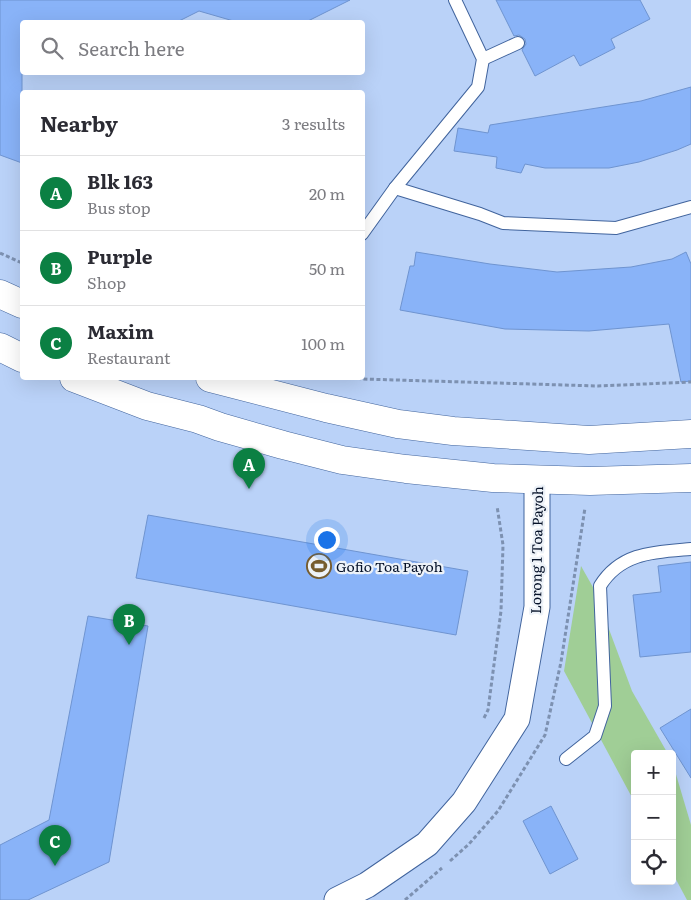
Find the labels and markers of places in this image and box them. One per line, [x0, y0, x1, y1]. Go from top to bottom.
pin: A [233, 448, 265, 489]
sports icon: Gofio Toa Payoh [306, 553, 332, 579]
place label: Gofio Toa Payoh [336, 556, 443, 576]
pin: B [113, 604, 145, 645]
pin: C [39, 825, 71, 866]

